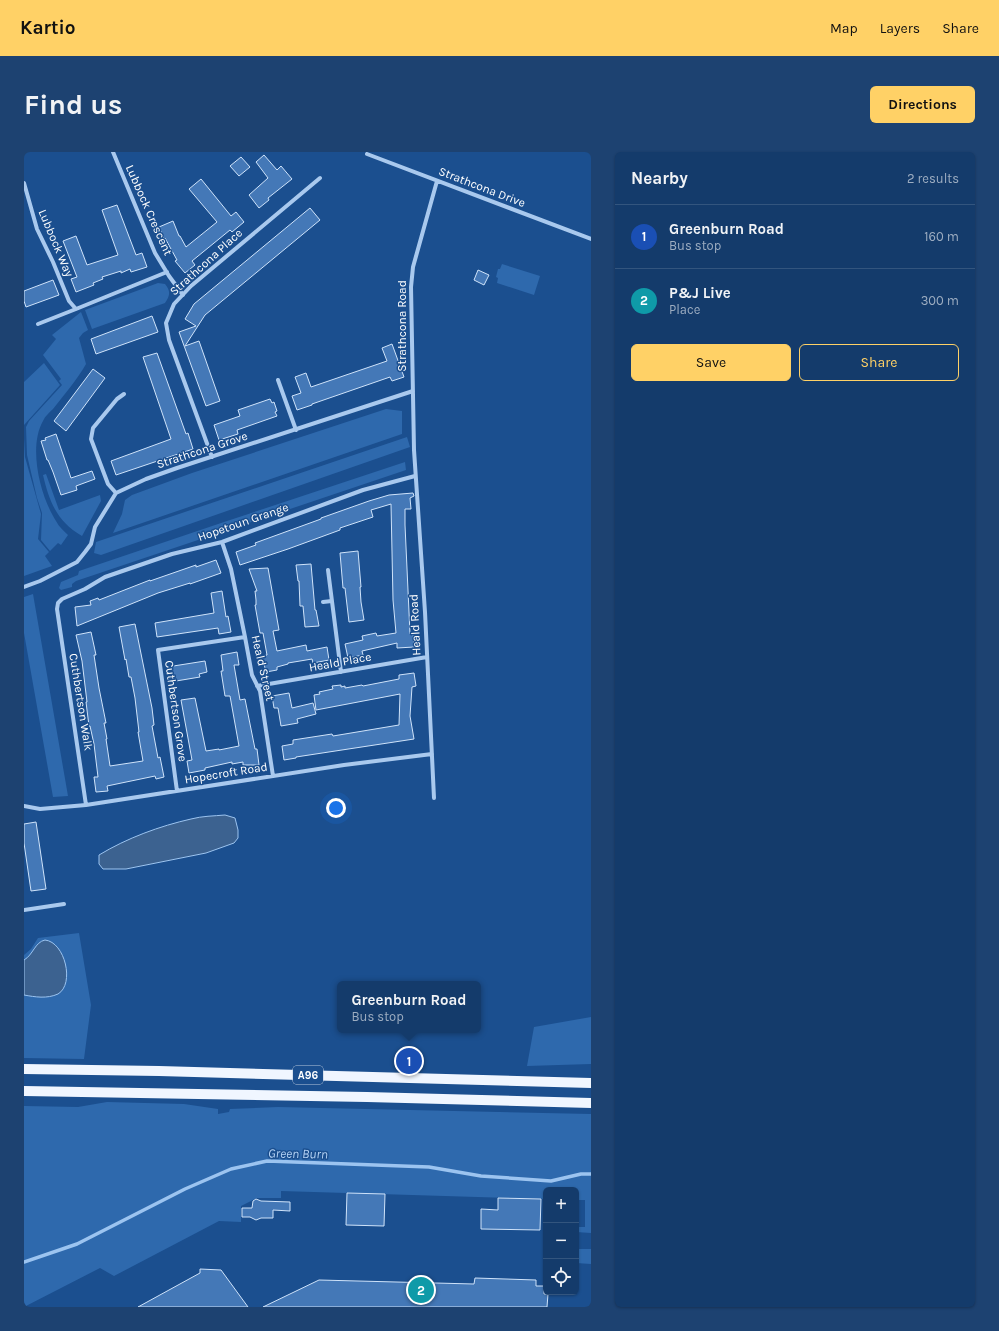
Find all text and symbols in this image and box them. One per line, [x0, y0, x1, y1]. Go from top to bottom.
text: Kartio [20, 17, 75, 39]
text: Map [830, 20, 858, 37]
text: Layers [880, 20, 920, 37]
text: Share [942, 20, 979, 37]
button: Directions [870, 86, 975, 123]
text: Find us [24, 88, 123, 121]
street label: Lubbock Crescent [123, 163, 175, 258]
street label: Strathcona Drive [437, 164, 527, 210]
text: Nearby [631, 168, 688, 188]
text: 2 results [907, 171, 959, 186]
street label: Lubbock Way [35, 207, 77, 279]
text: Greenburn Road [669, 220, 784, 238]
street label: Strathcona Place [167, 226, 245, 298]
text: 1 [642, 229, 646, 244]
text: 160 m [924, 229, 959, 244]
text: Bus stop [669, 238, 721, 253]
street label: Strathcona Road [395, 280, 409, 372]
text: P&J Live [669, 284, 731, 302]
text: 2 [640, 293, 648, 308]
text: 300 m [921, 293, 959, 308]
text: Place [669, 302, 700, 317]
button: Save [631, 344, 791, 381]
button: Share [799, 344, 959, 381]
street label: Strathcona Grove [155, 429, 249, 471]
street label: Hopetoun Grange [196, 500, 290, 544]
street label: Heald Road [406, 594, 424, 656]
street label: Heald Street [249, 634, 277, 703]
street label: Heald Place [308, 650, 372, 674]
street label: Cuthbertson Walk [66, 652, 96, 752]
street label: Cuthbertson Grove [162, 659, 190, 763]
street label: Hopecroft Road [183, 760, 269, 786]
your location [326, 798, 346, 818]
popup [337, 981, 481, 1033]
text: Greenburn Road [351, 991, 467, 1009]
text: Bus stop [351, 1009, 404, 1024]
pin: 1 [396, 1046, 422, 1076]
road number: A96 [293, 1066, 323, 1084]
water label: Green Burn [268, 1145, 328, 1162]
map controls [543, 1187, 579, 1295]
button: + [543, 1187, 579, 1223]
button: − [543, 1223, 579, 1259]
button: locate [543, 1259, 579, 1295]
pin: 2 [408, 1275, 434, 1305]

